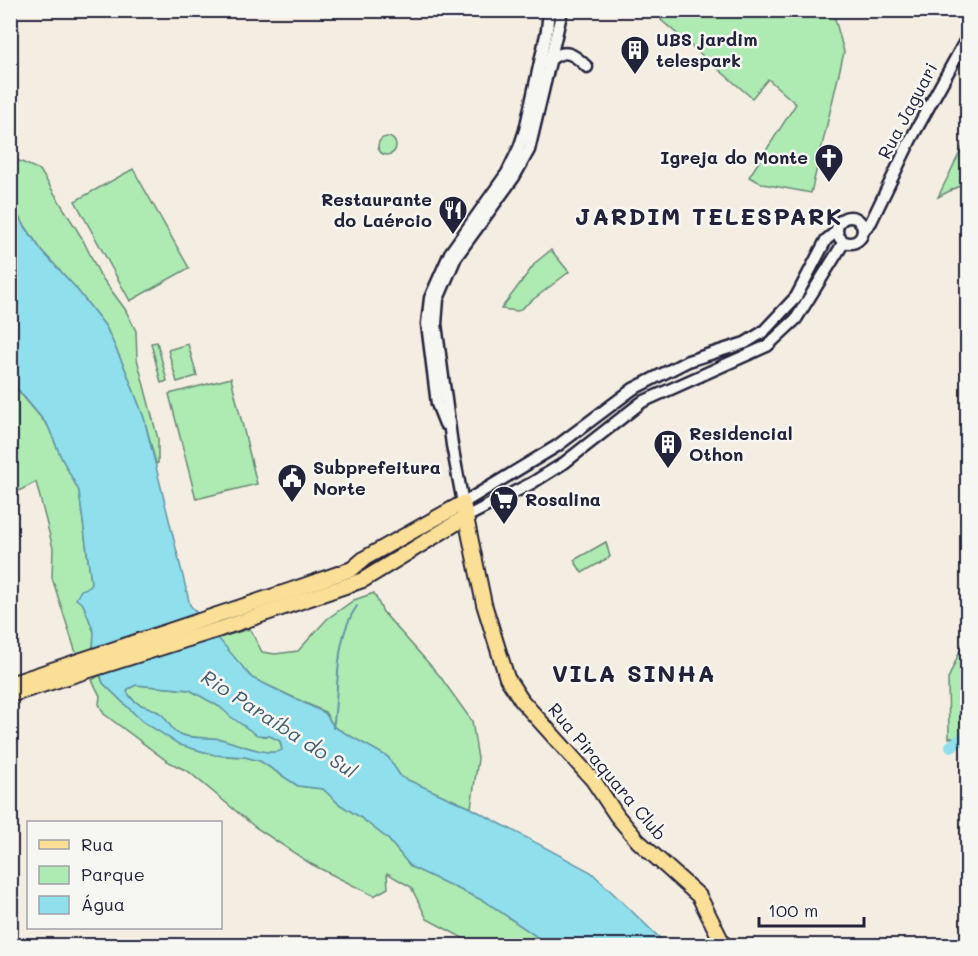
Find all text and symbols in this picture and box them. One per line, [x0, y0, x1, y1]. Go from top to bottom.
place label: UBS jardim telespark [656, 27, 758, 72]
building icon: UBS jardim telespark [619, 34, 651, 76]
street label: Rua Jaguari [872, 58, 942, 163]
church icon: Igreja do Monte [813, 142, 845, 184]
place label: Igreja do Monte [660, 145, 808, 169]
place label: Restaurante do Laércio [321, 187, 432, 232]
restaurant icon: Restaurante do Laércio [437, 194, 469, 236]
district label: JARDIM TELESPARK [575, 200, 843, 231]
place label: Residencial Othon [689, 421, 793, 466]
building icon: Residencial Othon [652, 428, 684, 470]
place label: Subprefeitura Norte [313, 455, 441, 500]
public building icon: Subprefeitura Norte [276, 462, 308, 504]
supermarket icon: Rosalina [488, 484, 520, 526]
place label: Rosalina [525, 487, 601, 511]
district label: VILA SINHA [552, 657, 716, 688]
water label: Rio Paraíba do Sul [197, 663, 362, 783]
street label: Rua Piraquara Club [543, 698, 672, 845]
legend [27, 821, 222, 929]
text: Rua [81, 832, 114, 856]
text: Parque [81, 862, 145, 886]
scale bar [759, 890, 864, 928]
text: Água [81, 892, 125, 916]
text: 100 m [768, 898, 818, 922]

